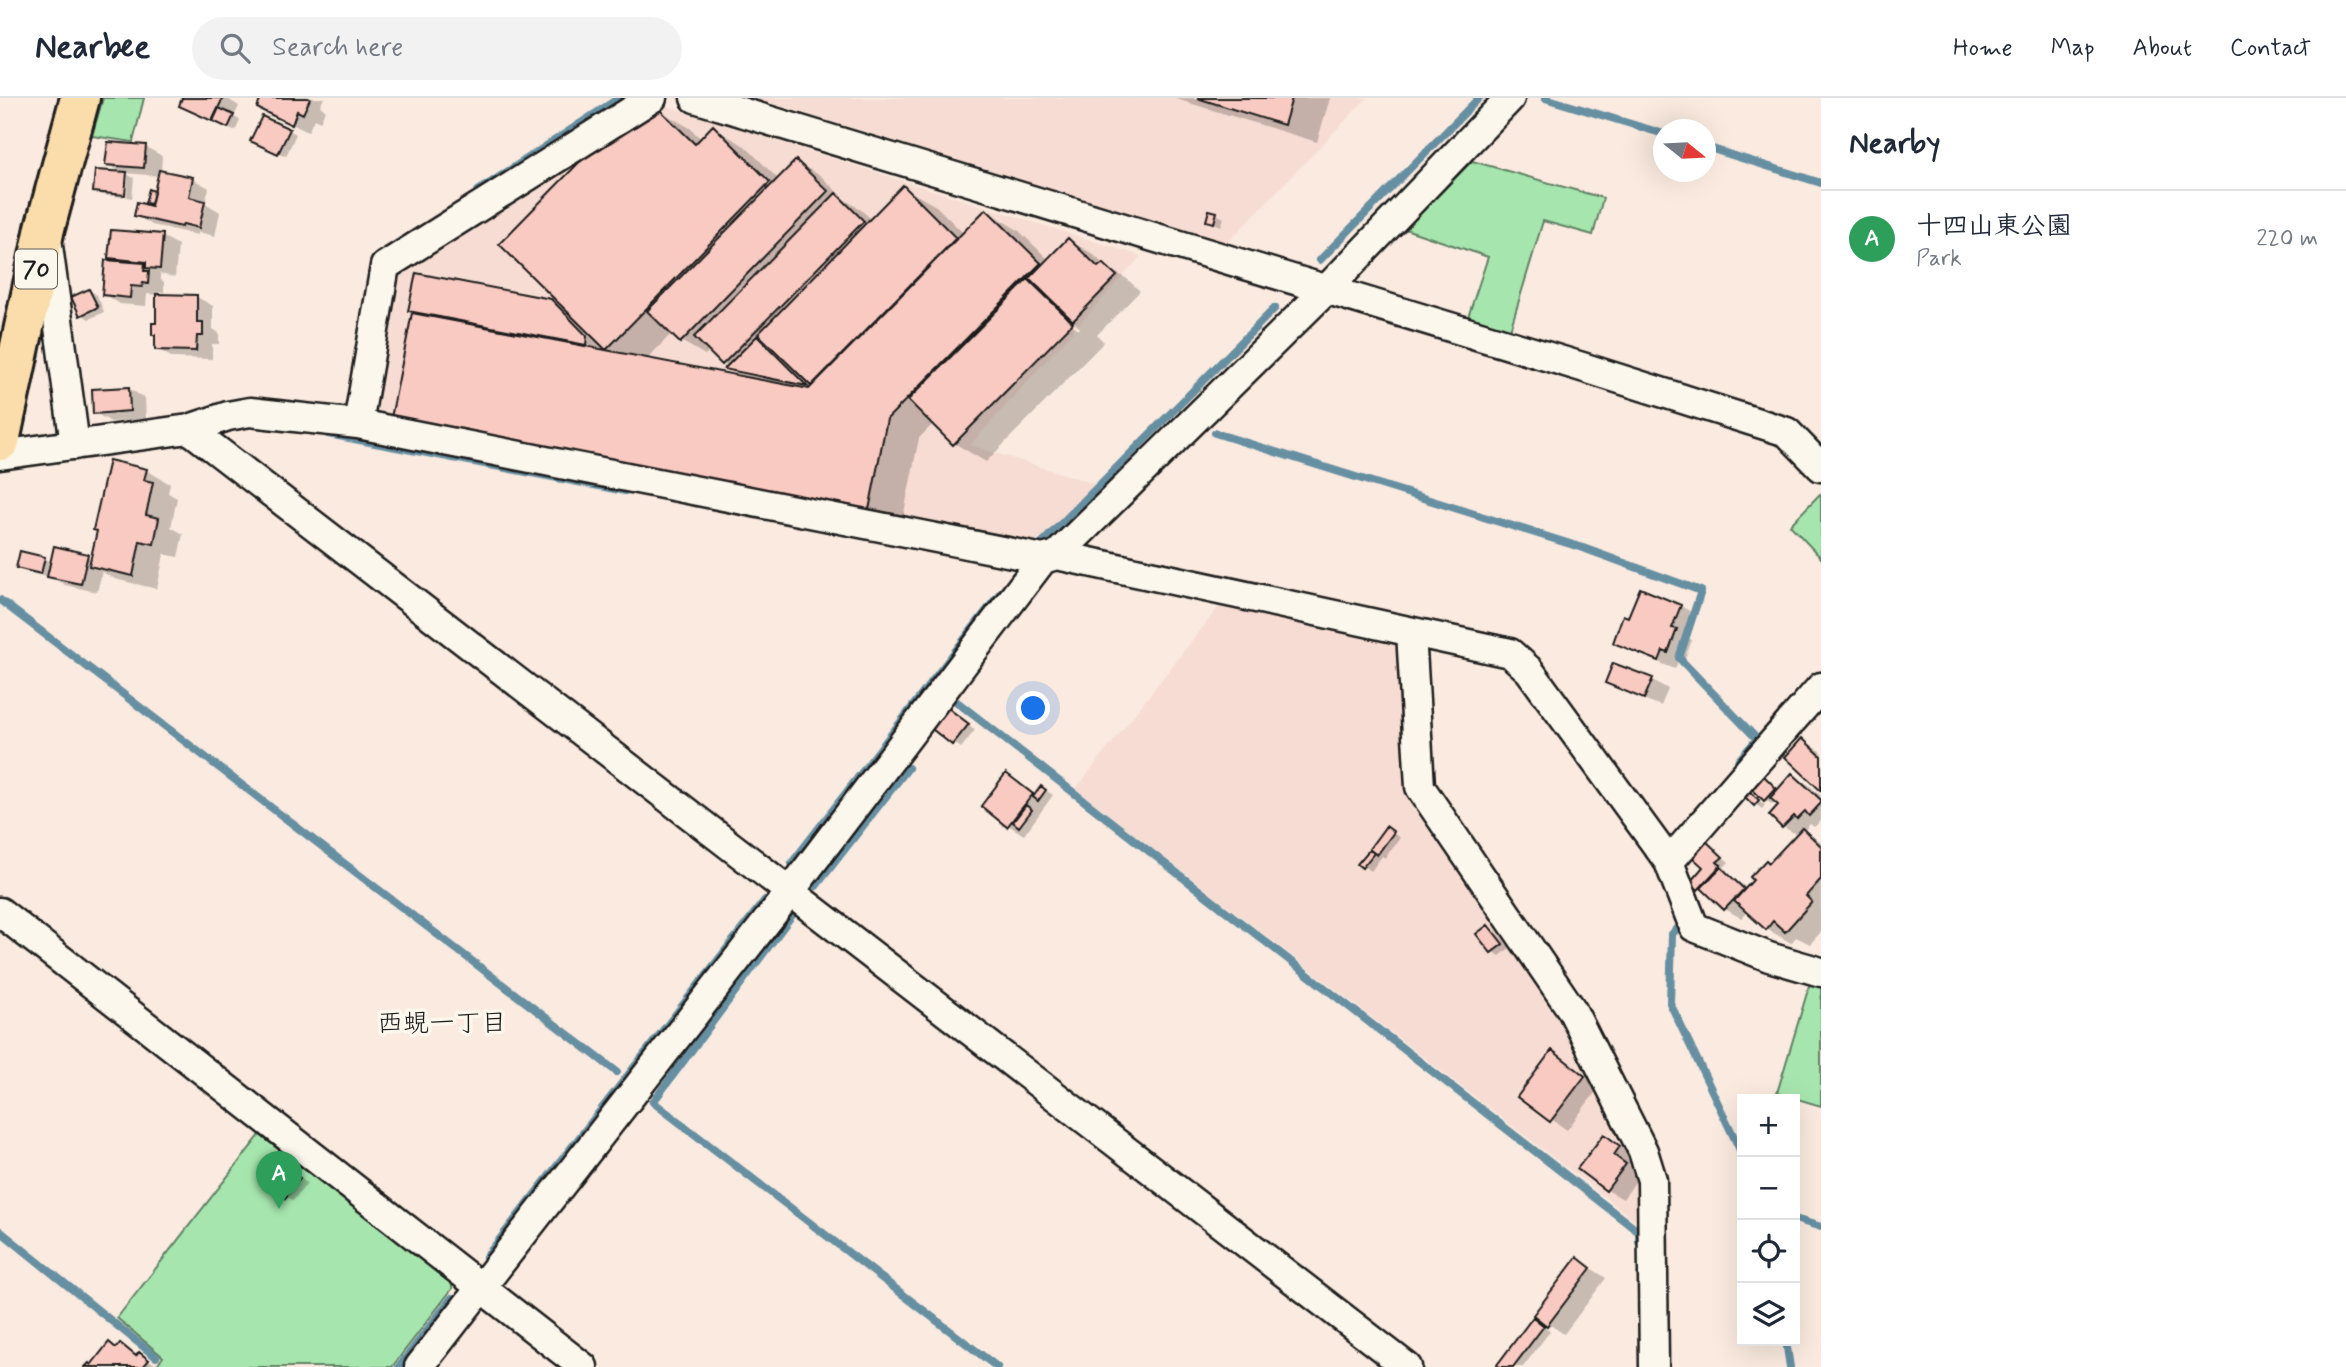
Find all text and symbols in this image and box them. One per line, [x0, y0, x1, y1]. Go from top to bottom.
search box [192, 17, 682, 80]
text: Nearbee [35, 26, 150, 70]
icon: search [216, 29, 254, 67]
text: Search here [272, 31, 403, 65]
text: Home [1953, 33, 2013, 64]
text: Map [2051, 33, 2095, 64]
text: About [2133, 33, 2192, 64]
text: Contact [2230, 33, 2311, 64]
north arrow [1653, 119, 1716, 182]
text: Nearby [1849, 124, 1940, 163]
text: 十四山東公園 [1916, 210, 2072, 244]
text: A [1864, 224, 1880, 254]
text: 220 m [2256, 224, 2318, 254]
text: Park [1916, 244, 1962, 274]
road number: 70 [15, 250, 57, 288]
your location [1016, 691, 1050, 725]
district label: 西蜆一丁目 [377, 1007, 507, 1041]
map controls [1737, 1094, 1800, 1346]
button: + [1737, 1094, 1800, 1157]
pin: A [256, 1151, 302, 1209]
button: − [1737, 1157, 1800, 1220]
button: locate [1737, 1220, 1800, 1283]
button: layers [1737, 1283, 1800, 1346]

